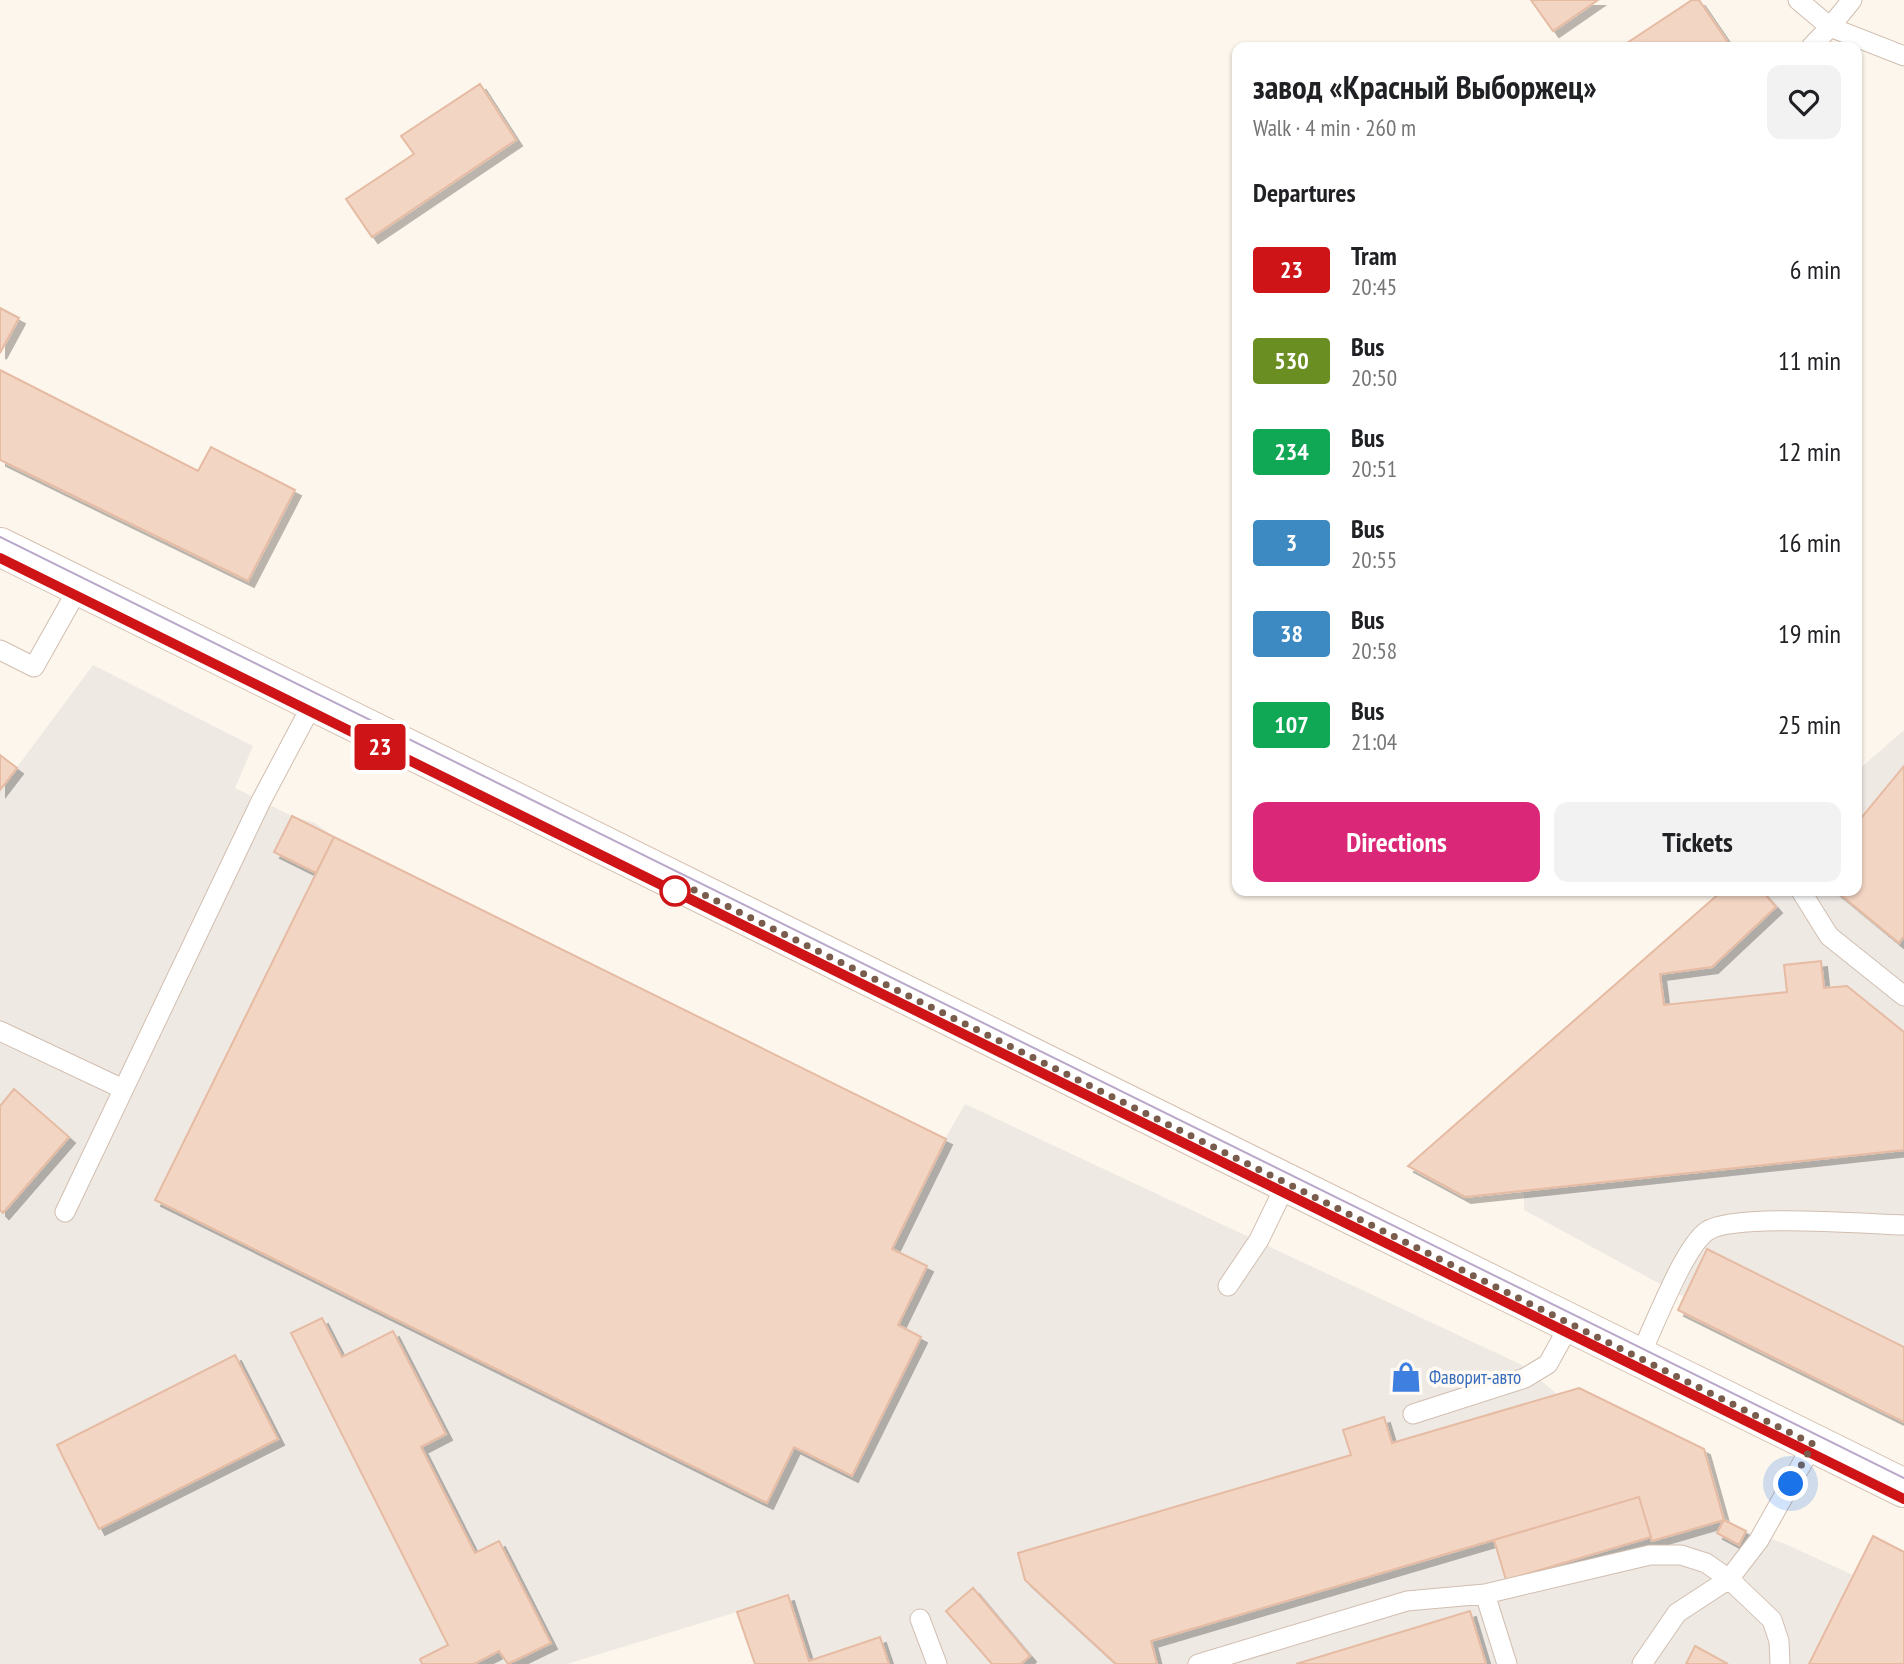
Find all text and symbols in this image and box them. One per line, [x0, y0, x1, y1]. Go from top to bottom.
text: завод «Красный Выборжец» [1253, 65, 1597, 108]
button: heart [1767, 65, 1841, 139]
text: Walk · 4 min · 260 m [1253, 113, 1416, 142]
text: Departures [1253, 176, 1356, 209]
text: Tram [1351, 239, 1397, 272]
text: 6 min [1790, 253, 1841, 286]
text: 23 [1280, 254, 1303, 285]
text: 20:45 [1351, 272, 1397, 301]
text: Bus [1351, 330, 1384, 363]
text: 11 min [1778, 344, 1841, 377]
text: 530 [1274, 345, 1309, 376]
text: 20:50 [1351, 363, 1397, 392]
text: Bus [1351, 421, 1384, 454]
text: 12 min [1778, 435, 1841, 468]
text: 234 [1274, 436, 1309, 467]
text: 20:51 [1351, 454, 1397, 483]
text: Bus [1351, 512, 1384, 545]
text: 16 min [1778, 526, 1841, 559]
text: 3 [1286, 527, 1297, 558]
text: 20:55 [1351, 545, 1397, 574]
text: Bus [1351, 603, 1384, 636]
text: 19 min [1778, 617, 1841, 650]
text: 38 [1280, 618, 1303, 649]
text: 20:58 [1351, 636, 1397, 665]
text: Bus [1351, 694, 1384, 727]
text: 25 min [1778, 708, 1841, 741]
text: 107 [1274, 709, 1309, 740]
line badge: 23 [348, 724, 412, 770]
text: 21:04 [1351, 727, 1397, 756]
text: 23 [369, 731, 391, 762]
button: Directions [1253, 802, 1540, 882]
button: Tickets [1554, 802, 1841, 882]
unlabelled marker [660, 876, 690, 906]
shop icon: Фаворит-авто [1389, 1360, 1423, 1394]
place label: Фаворит-авто [1429, 1365, 1521, 1389]
your location [1773, 1466, 1808, 1501]

